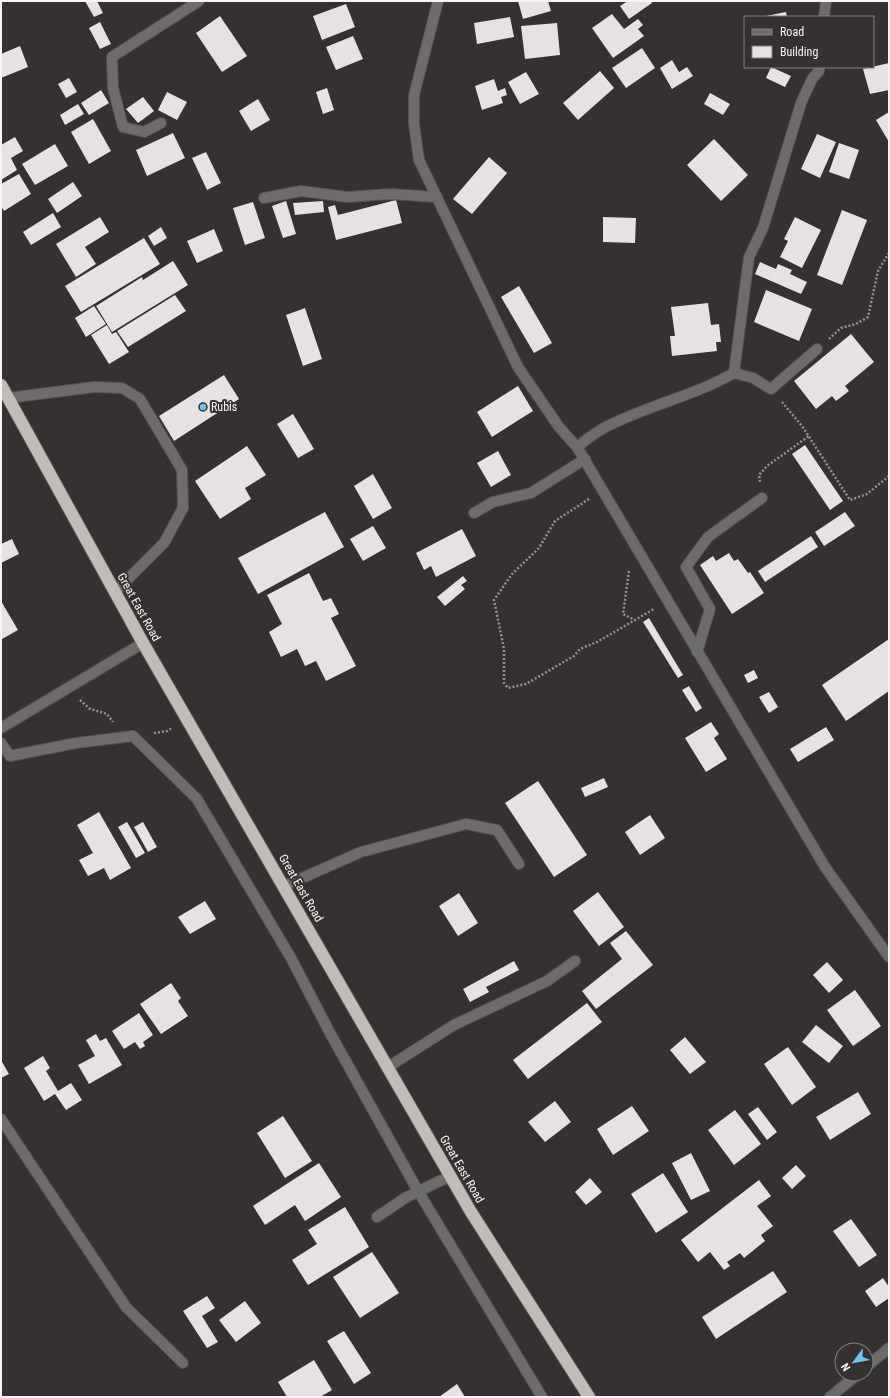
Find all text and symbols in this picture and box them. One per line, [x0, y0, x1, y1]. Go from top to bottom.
legend [744, 16, 874, 68]
text: Road [780, 25, 804, 39]
text: Building [780, 45, 818, 59]
place label: Rubis [211, 400, 237, 414]
marker: Rubis [198, 402, 208, 412]
street label: Great East Road [114, 570, 164, 644]
street label: Great East Road [276, 852, 326, 924]
street label: Great East Road [437, 1133, 487, 1205]
north arrow [834, 1342, 874, 1382]
text: N [839, 1361, 853, 1373]

